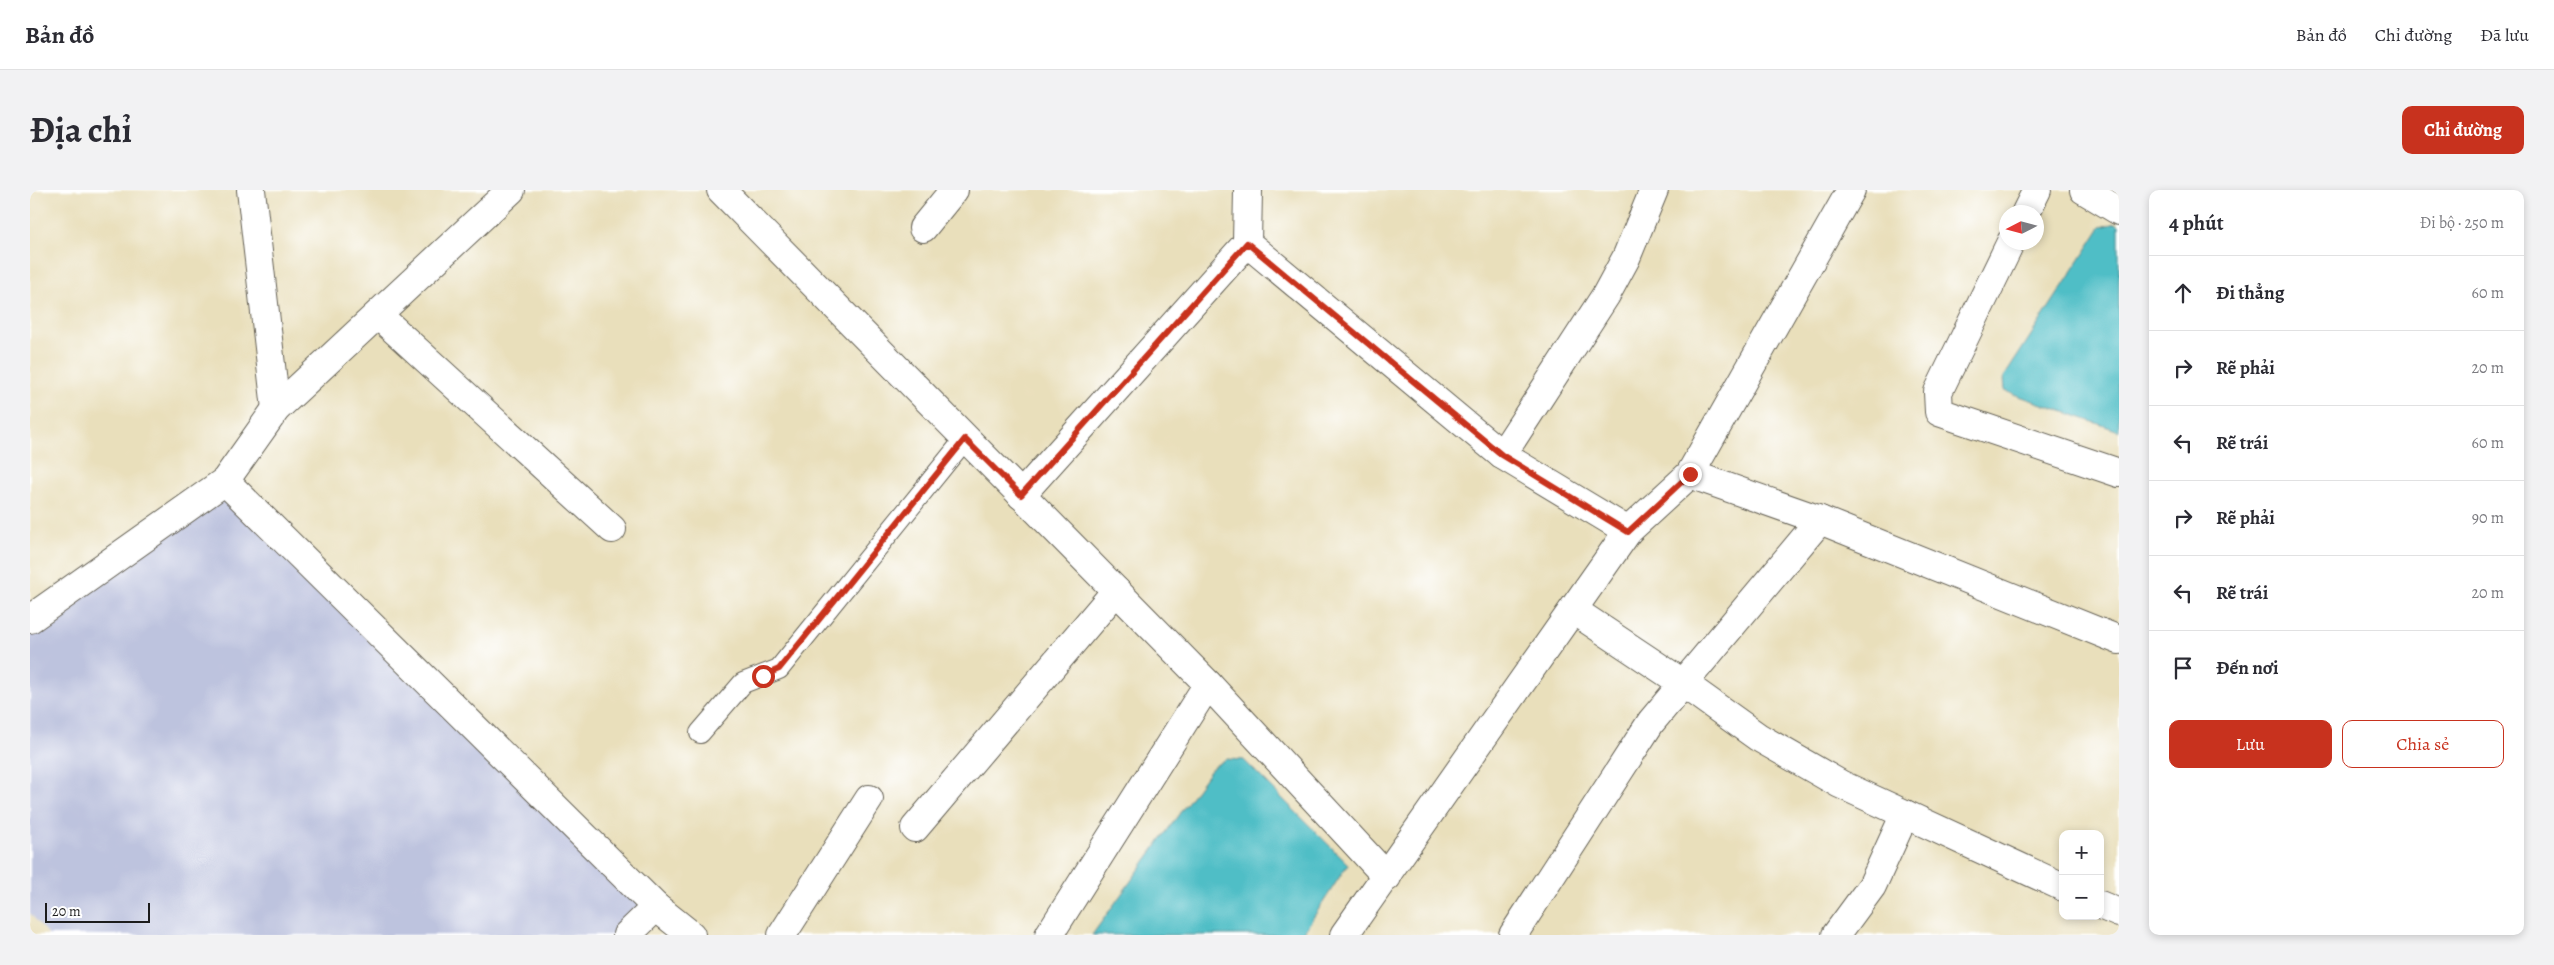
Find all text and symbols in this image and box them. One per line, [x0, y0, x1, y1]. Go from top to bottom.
text: Bản đồ [25, 19, 94, 51]
text: Bản đồ [2296, 23, 2347, 47]
text: Chỉ đường [2375, 23, 2452, 47]
text: Đã lưu [2480, 23, 2529, 47]
text: Địa chỉ [30, 106, 132, 154]
button: Chỉ đường [2402, 106, 2524, 154]
north arrow [1999, 205, 2044, 250]
text: 4 phút [2169, 209, 2224, 237]
text: Đi bộ · 250 m [2420, 212, 2504, 234]
icon: ahead [2169, 279, 2197, 307]
text: Đi thẳng [2216, 280, 2284, 306]
text: 60 m [2472, 282, 2504, 304]
icon: right [2169, 354, 2197, 382]
text: Rẽ phải [2216, 355, 2275, 381]
text: 20 m [2471, 357, 2504, 379]
icon: left [2169, 429, 2197, 457]
text: Rẽ trái [2216, 430, 2268, 456]
text: 60 m [2472, 432, 2504, 454]
route end [1679, 463, 1702, 486]
icon: right [2169, 504, 2197, 532]
text: Rẽ phải [2216, 505, 2275, 531]
text: 90 m [2472, 507, 2504, 529]
icon: left [2169, 579, 2197, 607]
text: Rẽ trái [2216, 580, 2268, 606]
text: 20 m [2471, 582, 2504, 604]
icon: arrive [2169, 654, 2197, 682]
text: Đến nơi [2216, 655, 2278, 681]
route start [752, 665, 775, 688]
button: Lưu [2169, 720, 2332, 768]
button: Chia sẻ [2342, 720, 2504, 768]
map controls [2059, 830, 2104, 920]
button: + [2059, 830, 2104, 875]
button: − [2059, 875, 2104, 920]
scale bar [45, 900, 150, 923]
text: 20 m [52, 902, 81, 921]

